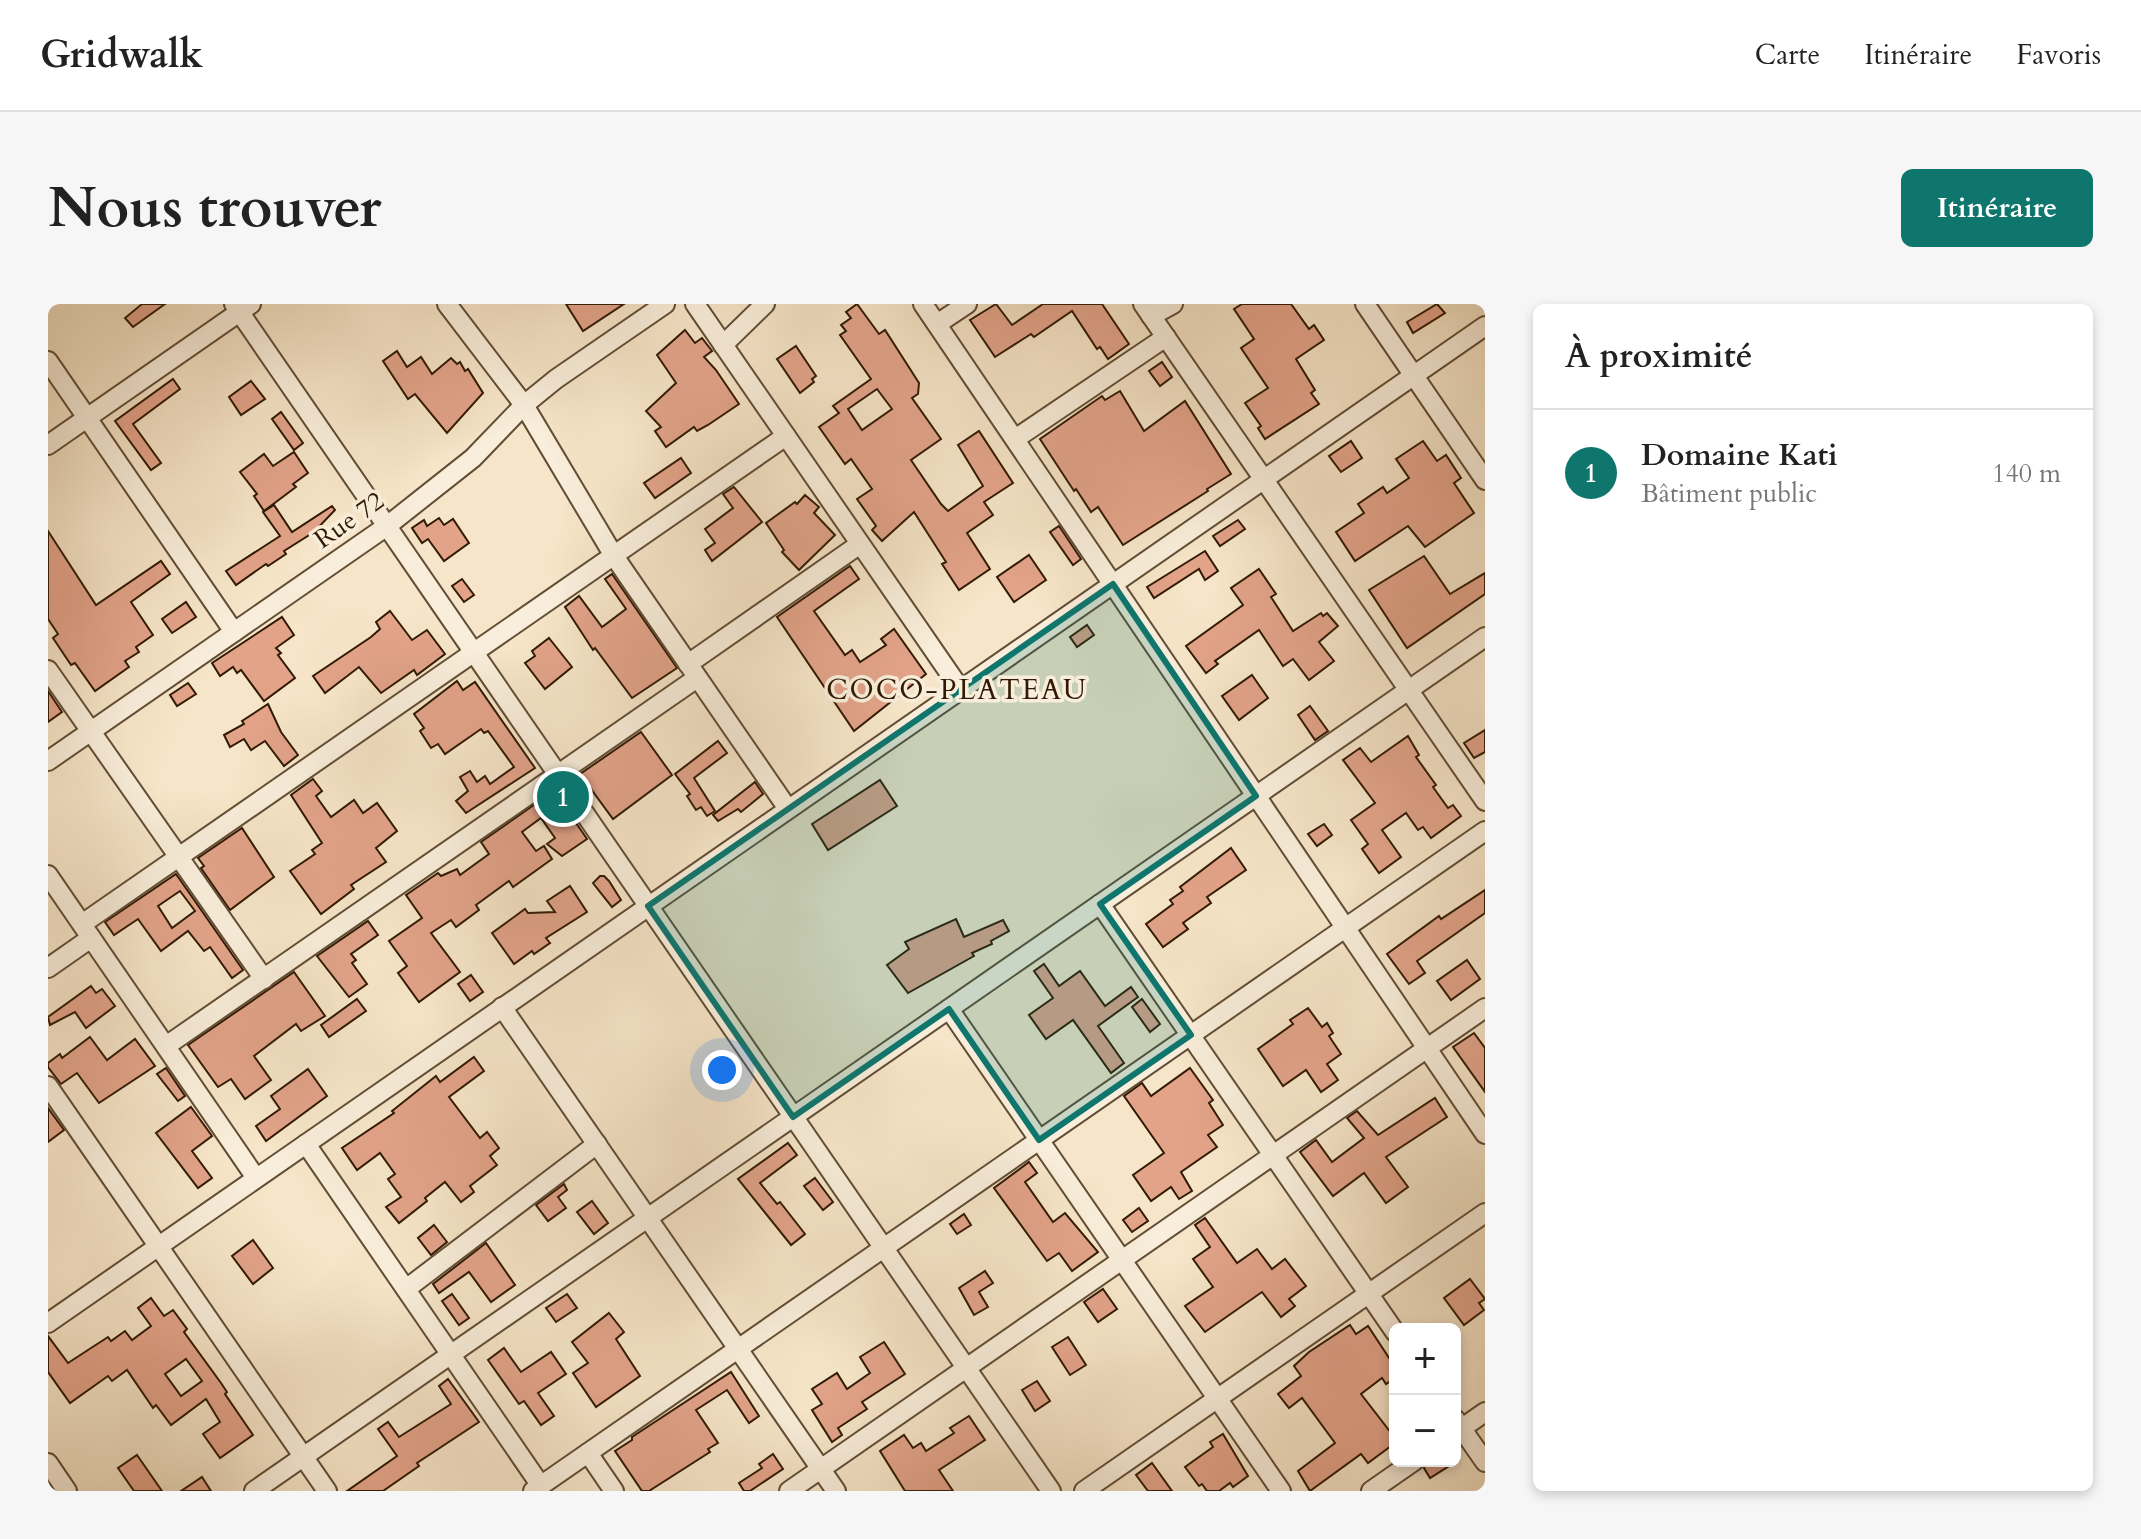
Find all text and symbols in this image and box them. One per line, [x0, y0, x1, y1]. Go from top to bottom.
text: Gridwalk [40, 29, 203, 81]
text: Carte [1755, 36, 1820, 74]
text: Itinéraire [1864, 36, 1972, 74]
text: Favoris [2016, 36, 2101, 74]
button: Itinéraire [1901, 169, 2093, 247]
text: Nous trouver [48, 171, 381, 246]
text: À proximité [1565, 333, 1752, 379]
text: Domaine Kati [1641, 435, 1838, 476]
text: 1 [1584, 456, 1598, 491]
text: 140 m [1992, 456, 2061, 491]
text: Bâtiment public [1641, 476, 1817, 511]
street label: Rue 72 [307, 483, 391, 557]
district label: COCO-PLATEAU [826, 671, 1088, 709]
pin: 1 [537, 767, 589, 827]
your location [702, 1050, 742, 1090]
map controls [1389, 1323, 1461, 1467]
button: + [1389, 1323, 1461, 1395]
button: − [1389, 1395, 1461, 1467]

